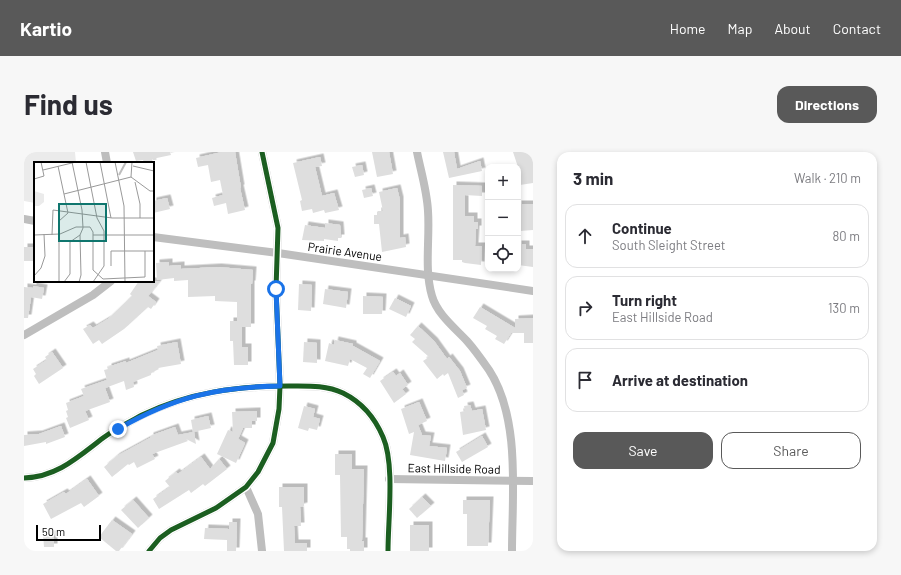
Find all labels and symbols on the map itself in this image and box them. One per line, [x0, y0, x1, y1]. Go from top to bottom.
inset map [34, 162, 154, 282]
street label: Prairie Avenue [307, 239, 383, 263]
route start [267, 280, 285, 298]
route end [109, 420, 127, 438]
street label: East Hillside Road [407, 460, 501, 476]
scale bar [36, 523, 101, 542]

